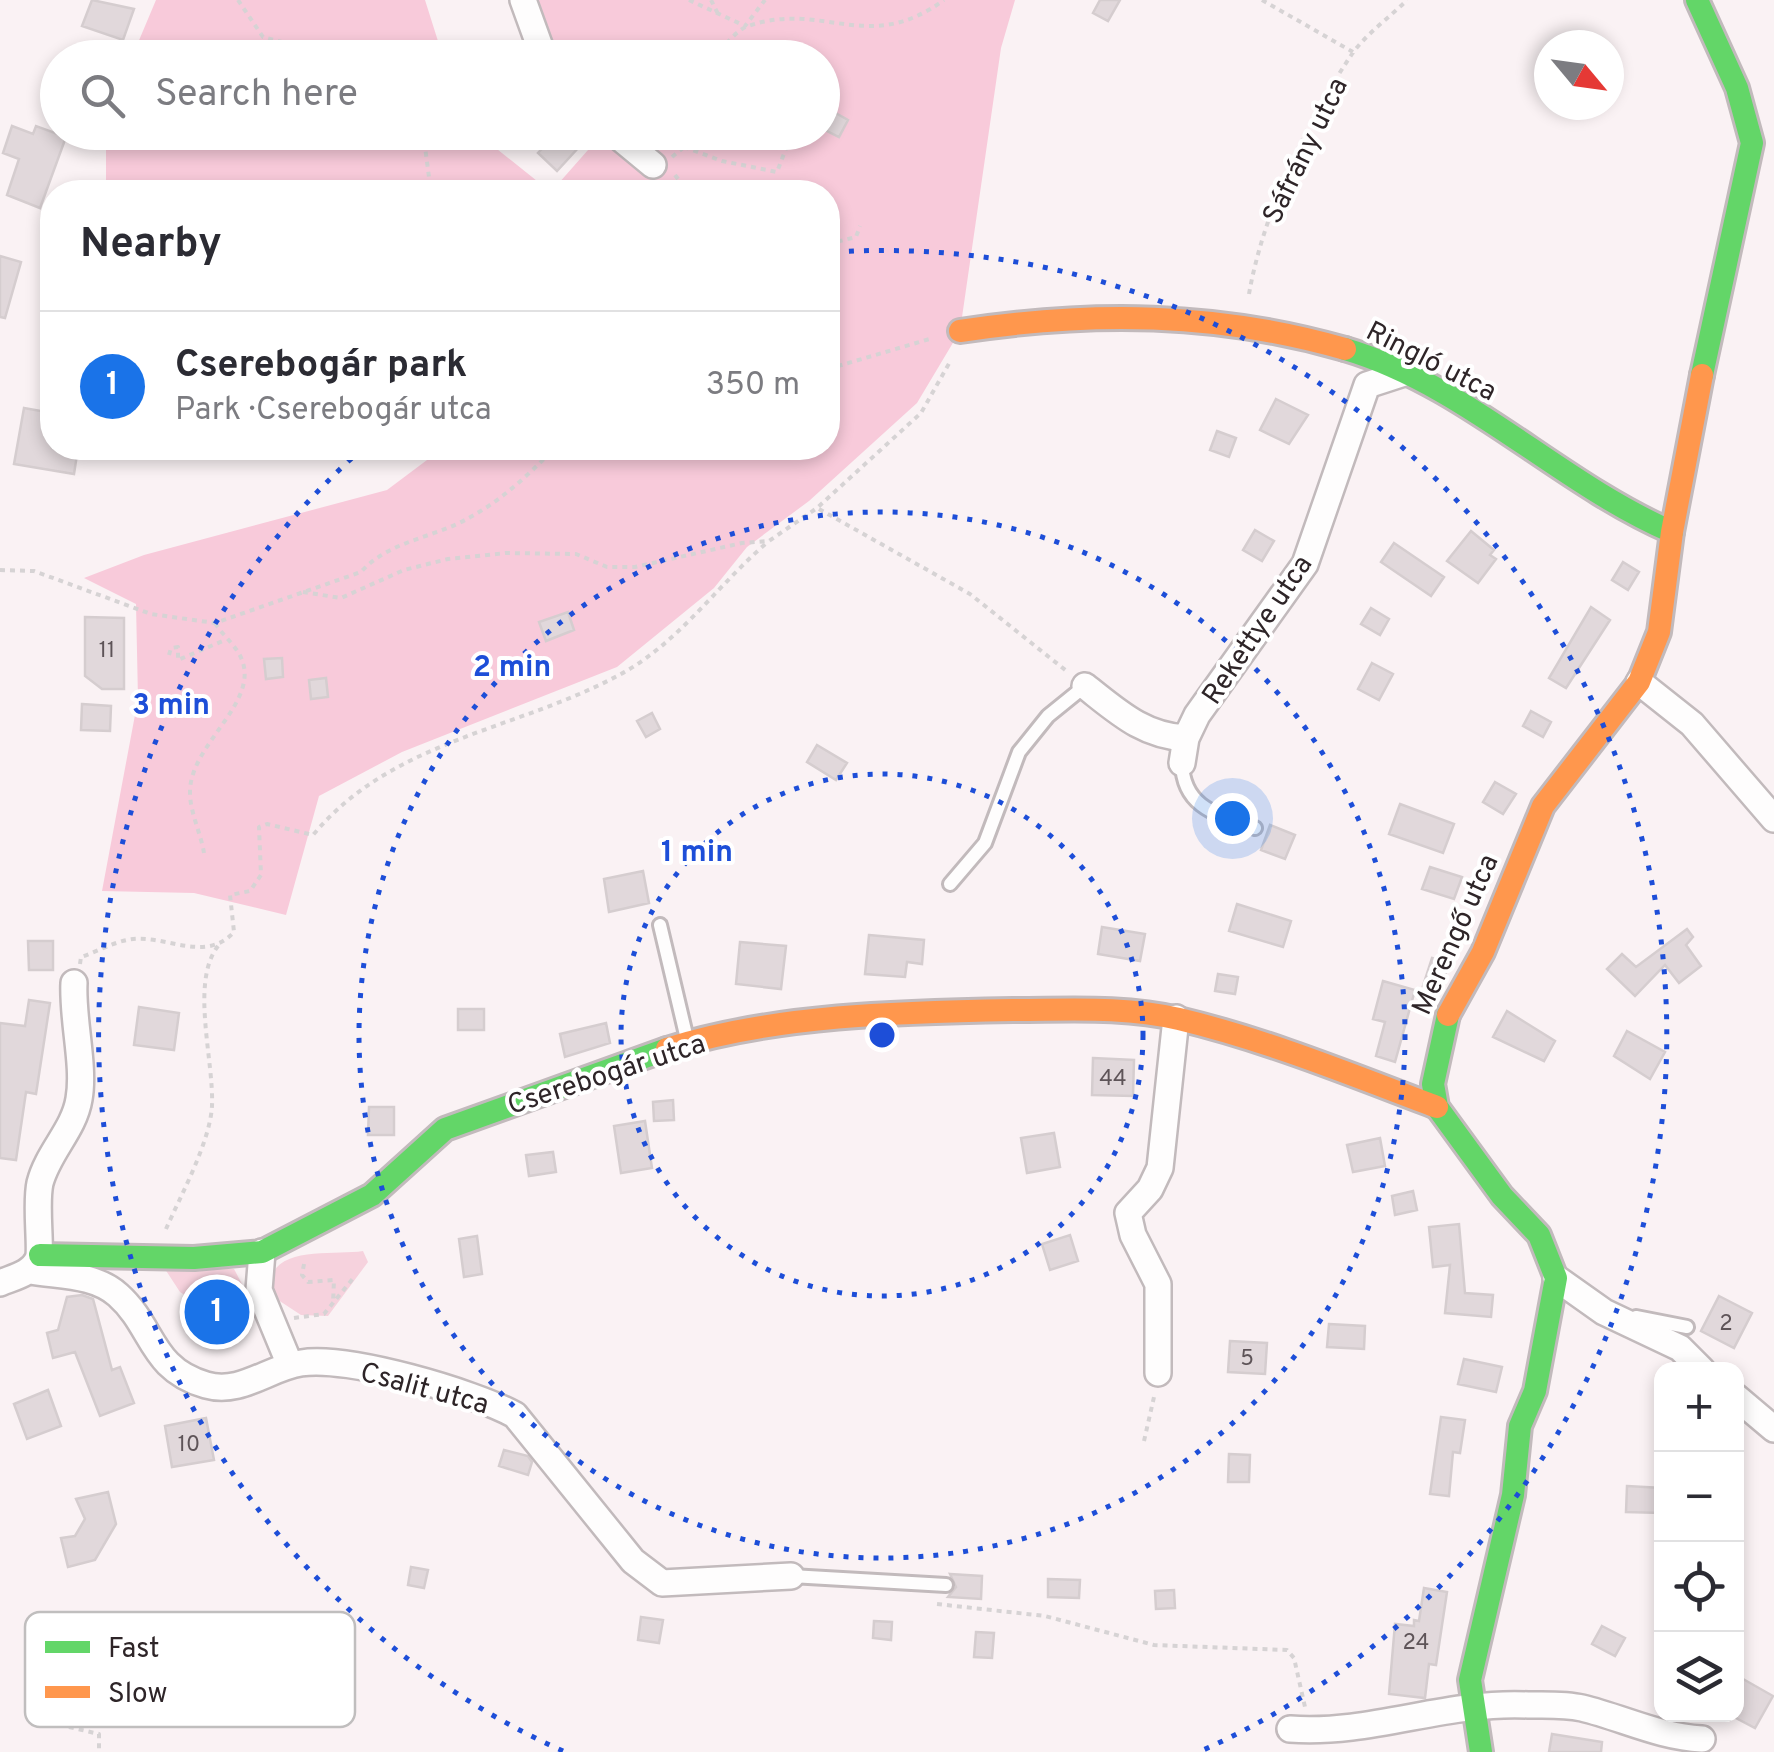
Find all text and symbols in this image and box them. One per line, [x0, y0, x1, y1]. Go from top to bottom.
north arrow [1534, 30, 1624, 120]
search box [40, 40, 840, 150]
icon: search [75, 68, 130, 123]
text: Search here [155, 71, 358, 120]
street label: Sáfrány utca [1256, 72, 1358, 230]
text: Nearby [80, 219, 222, 272]
street label: Ringló utca [1359, 314, 1502, 411]
text: Cserebogár park [175, 342, 467, 391]
text: 1 [106, 366, 119, 406]
text: 350 m [706, 366, 800, 406]
text: Park · Cserebogár utca [175, 391, 492, 431]
street label: Rekettye utca [1195, 549, 1322, 712]
house number: 11 [99, 638, 115, 665]
text: 2 min [473, 650, 551, 687]
text: 3 min [132, 688, 210, 725]
your location [1207, 793, 1258, 844]
text: 1 min [661, 835, 733, 872]
street label: Merengő utca [1405, 849, 1508, 1021]
centre of rings [864, 1017, 900, 1053]
street label: Cserebogár utca [503, 1027, 710, 1125]
house number: 44 [1099, 1066, 1127, 1093]
pin: 1 [184, 1274, 250, 1350]
house number: 2 [1719, 1311, 1733, 1338]
house number: 5 [1240, 1346, 1254, 1373]
street label: Csalit utca [356, 1355, 492, 1424]
map controls [1654, 1362, 1744, 1722]
button: + [1654, 1362, 1744, 1452]
house number: 10 [178, 1432, 200, 1459]
button: − [1654, 1452, 1744, 1542]
button: locate [1654, 1542, 1744, 1632]
legend [25, 1612, 355, 1727]
house number: 24 [1403, 1630, 1429, 1657]
text: Fast [108, 1632, 160, 1668]
button: layers [1654, 1632, 1744, 1722]
text: Slow [108, 1677, 167, 1713]

